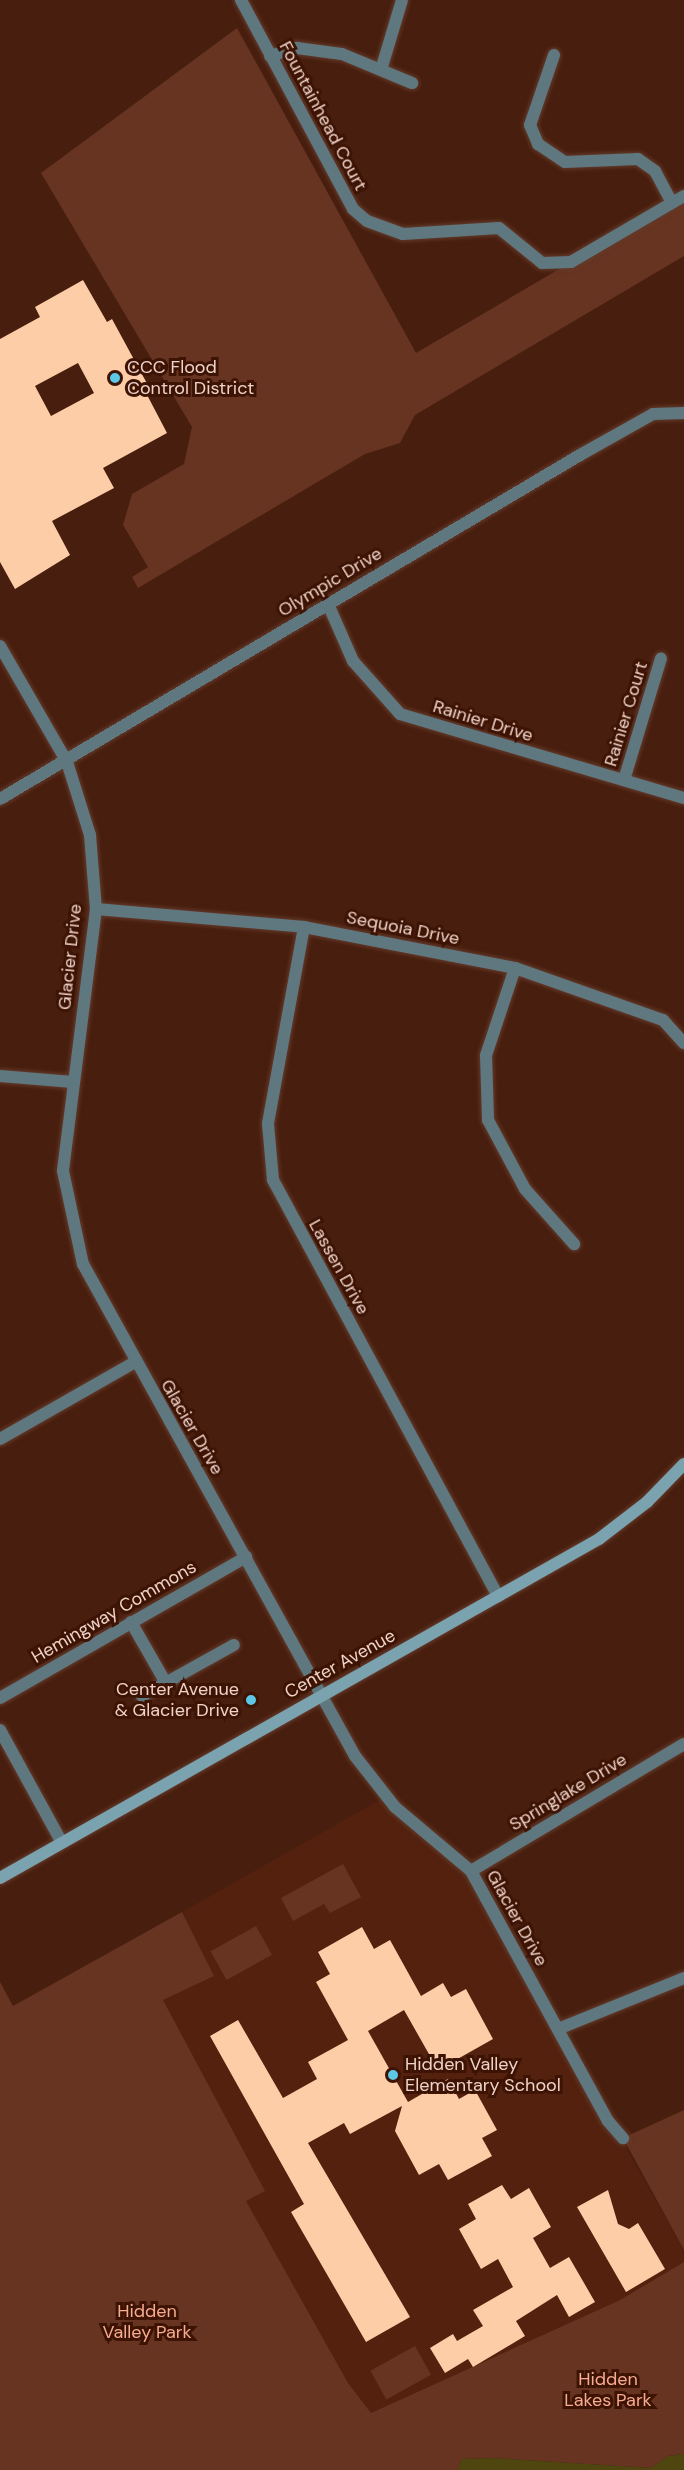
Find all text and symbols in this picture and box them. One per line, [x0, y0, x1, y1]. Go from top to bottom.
street label: Fountainhead Court [274, 38, 372, 194]
place label: CCC Flood Control District [127, 357, 254, 400]
marker: CCC Flood Control District [108, 371, 122, 385]
street label: Olympic Drive [274, 543, 386, 621]
street label: Rainier Court [600, 659, 652, 769]
street label: Rainier Drive [430, 696, 536, 746]
street label: Glacier Drive [54, 903, 86, 1011]
street label: Sequoia Drive [345, 906, 461, 950]
street label: Lassen Drive [304, 1216, 374, 1318]
street label: Glacier Drive [156, 1376, 228, 1478]
street label: Hemingway Commons [28, 1556, 200, 1668]
street label: Center Avenue [281, 1625, 399, 1703]
place label: Center Avenue & Glacier Drive [115, 1679, 239, 1722]
marker: Center Avenue & Glacier Drive [244, 1693, 258, 1707]
street label: Springlake Drive [505, 1749, 631, 1835]
street label: Glacier Drive [482, 1866, 552, 1970]
place label: Hidden Valley Elementary School [405, 2054, 561, 2096]
marker: Hidden Valley Elementary School [386, 2068, 400, 2082]
park label: Hidden Valley Park [102, 2301, 192, 2344]
park label: Hidden Lakes Park [564, 2369, 652, 2412]

